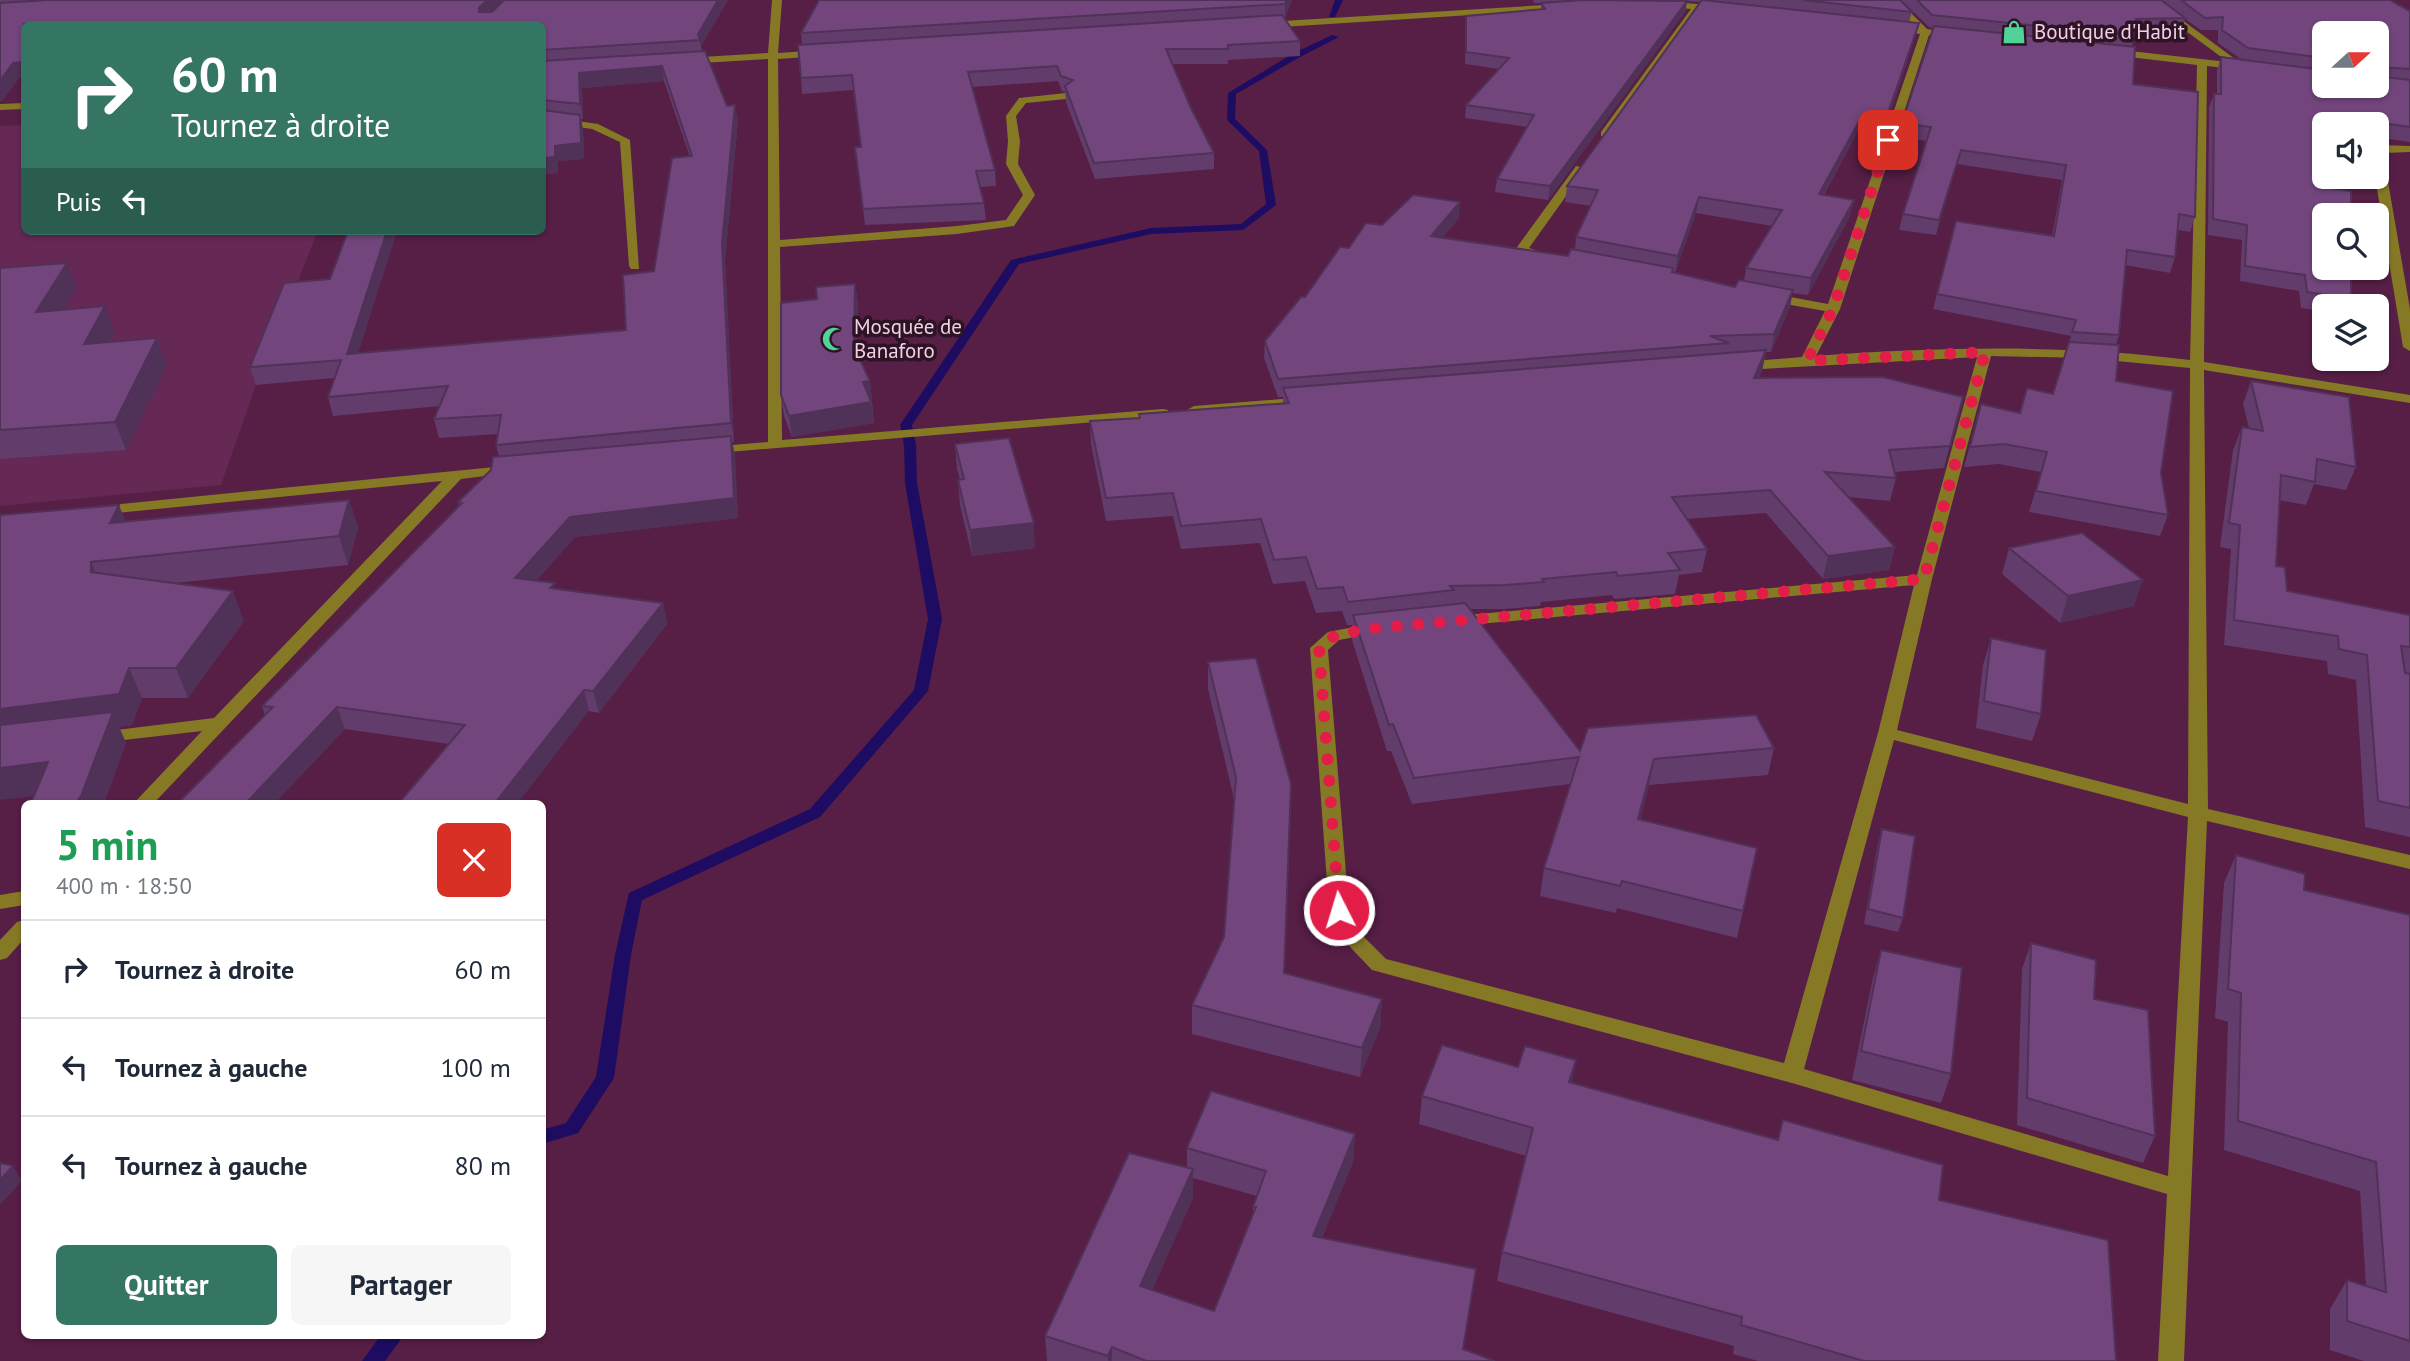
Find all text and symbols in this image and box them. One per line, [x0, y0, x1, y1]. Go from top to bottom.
shop icon: Boutique d'Habit [2000, 18, 2028, 46]
place label: Boutique d'Habit [2034, 18, 2185, 45]
north arrow [2312, 21, 2389, 98]
map controls [2312, 21, 2389, 371]
text: 60 m [171, 42, 278, 106]
icon: right [56, 49, 147, 140]
text: Tournez à droite [171, 104, 390, 146]
pin [1858, 110, 1918, 170]
button: sound [2312, 112, 2389, 189]
icon: arrive [1869, 121, 1907, 159]
icon: left [116, 182, 154, 220]
text: Puis [56, 185, 102, 218]
button: search [2312, 203, 2389, 280]
button: layers [2312, 294, 2389, 371]
place label: Mosquée de Banaforo [854, 313, 962, 364]
mosque icon: Mosquée de Banaforo [820, 325, 848, 353]
text: 5 min [56, 817, 158, 872]
button: close [437, 823, 511, 897]
text: 400 m · 18:50 [56, 871, 192, 900]
position arrow [1302, 873, 1376, 947]
icon: right [56, 950, 94, 988]
text: Tournez à droite [115, 953, 294, 986]
text: 60 m [455, 953, 511, 986]
icon: left [56, 1048, 94, 1086]
text: Tournez à gauche [115, 1051, 307, 1084]
text: 100 m [440, 1051, 511, 1084]
icon: left [56, 1146, 94, 1184]
text: Tournez à gauche [115, 1149, 307, 1182]
text: 80 m [455, 1149, 511, 1182]
button: Quitter [56, 1245, 277, 1325]
button: Partager [291, 1245, 511, 1325]

